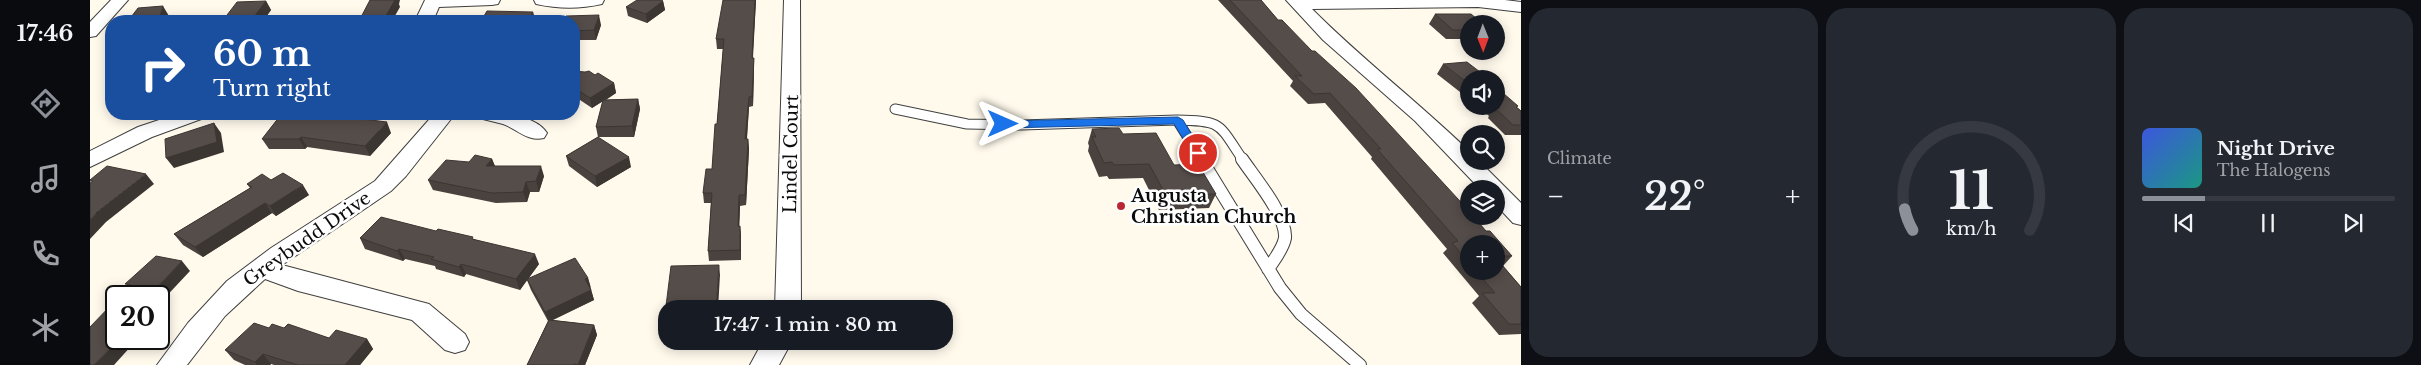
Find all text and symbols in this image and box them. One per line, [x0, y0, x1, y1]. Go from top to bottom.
north arrow [1460, 15, 1505, 60]
map controls [1460, 15, 1505, 280]
text: 17:46 [17, 20, 73, 47]
text: 60 m [213, 32, 311, 75]
icon: right [130, 35, 195, 100]
button: sound [1460, 70, 1505, 115]
text: Turn right [213, 75, 331, 102]
icon: directions [28, 86, 63, 121]
street label: Lindel Court [779, 94, 803, 214]
position arrow [976, 97, 1028, 149]
button: search [1460, 125, 1505, 170]
pin [1177, 132, 1219, 174]
text: Night Drive [2217, 137, 2335, 160]
icon: arrive [1184, 139, 1212, 167]
text: Climate [1547, 148, 1612, 168]
text: 11 [1948, 159, 1994, 223]
text: The Halogens [2217, 160, 2331, 180]
icon: music [28, 161, 63, 196]
text: 22° [1644, 173, 1706, 220]
text: − [1547, 179, 1565, 214]
text: + [1785, 179, 1800, 214]
button: layers [1460, 180, 1505, 225]
place label: Augusta Christian Church [1130, 185, 1297, 228]
street label: Greybudd Drive [239, 187, 375, 291]
marker: Augusta Christian Church [1115, 200, 1127, 212]
icon: previous [2170, 209, 2198, 237]
icon: pause [2254, 209, 2282, 237]
icon: next [2339, 209, 2367, 237]
text: km/h [1946, 218, 1996, 240]
button: + [1460, 235, 1505, 280]
icon: phone [28, 236, 63, 271]
speed limit sign: 20 [105, 285, 170, 350]
icon: climate [28, 310, 63, 345]
text: 17:47 · 1 min · 80 m [714, 313, 897, 336]

